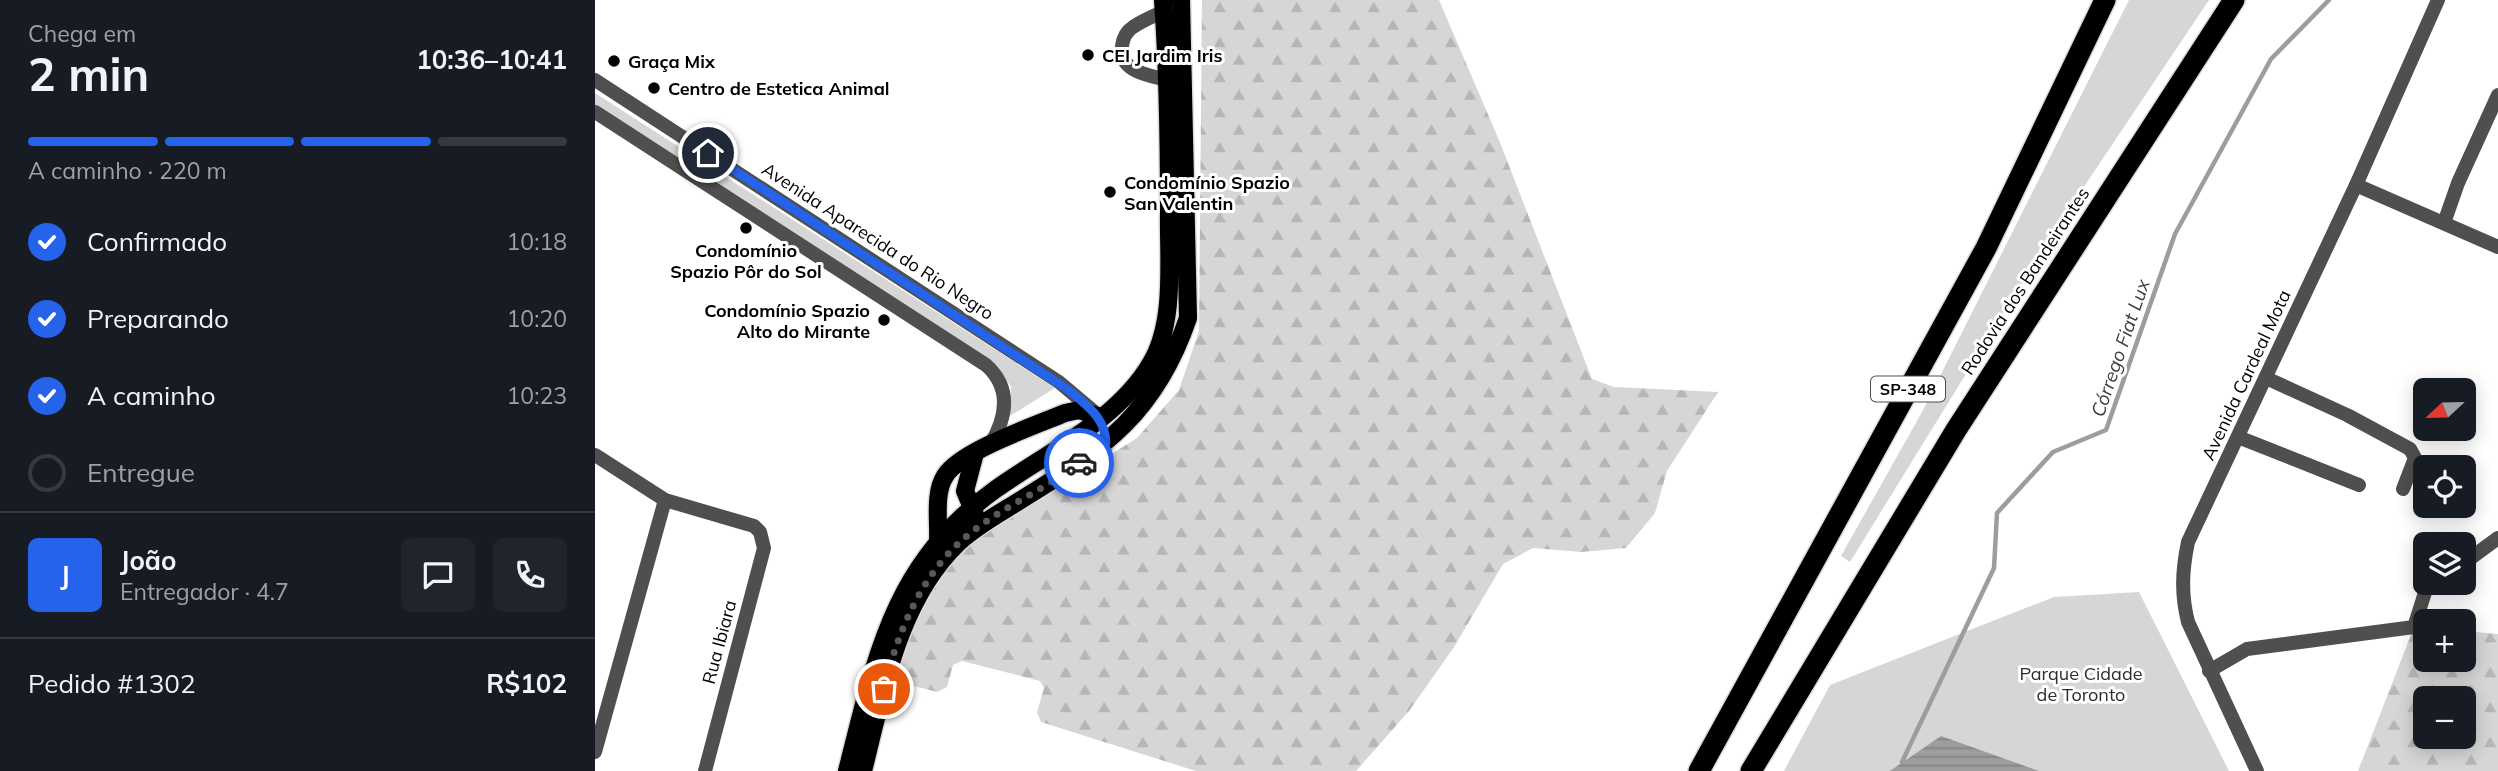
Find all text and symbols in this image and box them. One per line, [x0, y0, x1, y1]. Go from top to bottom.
text: Chega em [28, 19, 136, 48]
text: 10:36–10:41 [416, 43, 567, 76]
place label: CEI Jardim Iris [1102, 44, 1223, 67]
text: 2 min [28, 45, 149, 103]
marker: CEI Jardim Iris [1080, 47, 1096, 63]
place label: Graça Mix [628, 50, 716, 73]
marker: Graça Mix [606, 53, 622, 69]
place label: Centro de Estetica Animal [668, 77, 890, 100]
marker: Centro de Estetica Animal [646, 80, 662, 96]
pin [678, 123, 738, 183]
icon: home [689, 134, 727, 172]
text: A caminho · 220 m [28, 156, 227, 185]
street label: Avenida Aparecida do Rio Negro [758, 157, 998, 325]
place label: Condomínio Spazio San Valentin [1124, 171, 1290, 215]
street label: Rodovia dos Bandeirantes [1956, 183, 2094, 379]
marker: Condomínio Spazio San Valentin [1102, 184, 1118, 200]
marker: Condomínio Spazio Pôr do Sol [738, 220, 754, 236]
icon: check [28, 223, 66, 261]
text: Confirmado [87, 225, 227, 258]
text: 10:18 [507, 227, 567, 256]
place label: Condomínio Spazio Pôr do Sol [670, 239, 822, 283]
water label: Córrego Fiat Lux [2085, 275, 2155, 420]
street label: Avenida Cardeal Mota [2196, 286, 2296, 464]
place label: Condomínio Spazio Alto do Mirante [704, 299, 870, 343]
icon: check [28, 300, 66, 338]
text: Preparando [87, 302, 229, 335]
text: 10:20 [507, 304, 567, 333]
marker: Condomínio Spazio Alto do Mirante [876, 312, 892, 328]
road number: SP-348 [1871, 376, 1945, 402]
icon: check [28, 377, 66, 415]
north arrow [2413, 378, 2476, 441]
map controls [2413, 378, 2476, 749]
text: A caminho [87, 379, 216, 412]
text: 10:23 [507, 381, 567, 410]
courier [1044, 428, 1114, 498]
icon: car [1060, 444, 1098, 482]
button: locate [2413, 455, 2476, 518]
text: Entregue [87, 456, 195, 489]
button: layers [2413, 532, 2476, 595]
button: chat [401, 538, 475, 612]
button: phone [493, 538, 567, 612]
text: João [120, 544, 176, 577]
text: J [60, 559, 70, 592]
text: Entregador · 4.7 [120, 577, 289, 606]
street label: Rua Ibiara [697, 597, 741, 687]
button: + [2413, 609, 2476, 672]
pin [854, 659, 914, 719]
park label: Parque Cidade de Toronto [2020, 662, 2142, 706]
text: Pedido #1302 [28, 667, 196, 700]
text: R$102 [486, 667, 567, 700]
icon: bag [865, 670, 903, 708]
button: − [2413, 686, 2476, 749]

